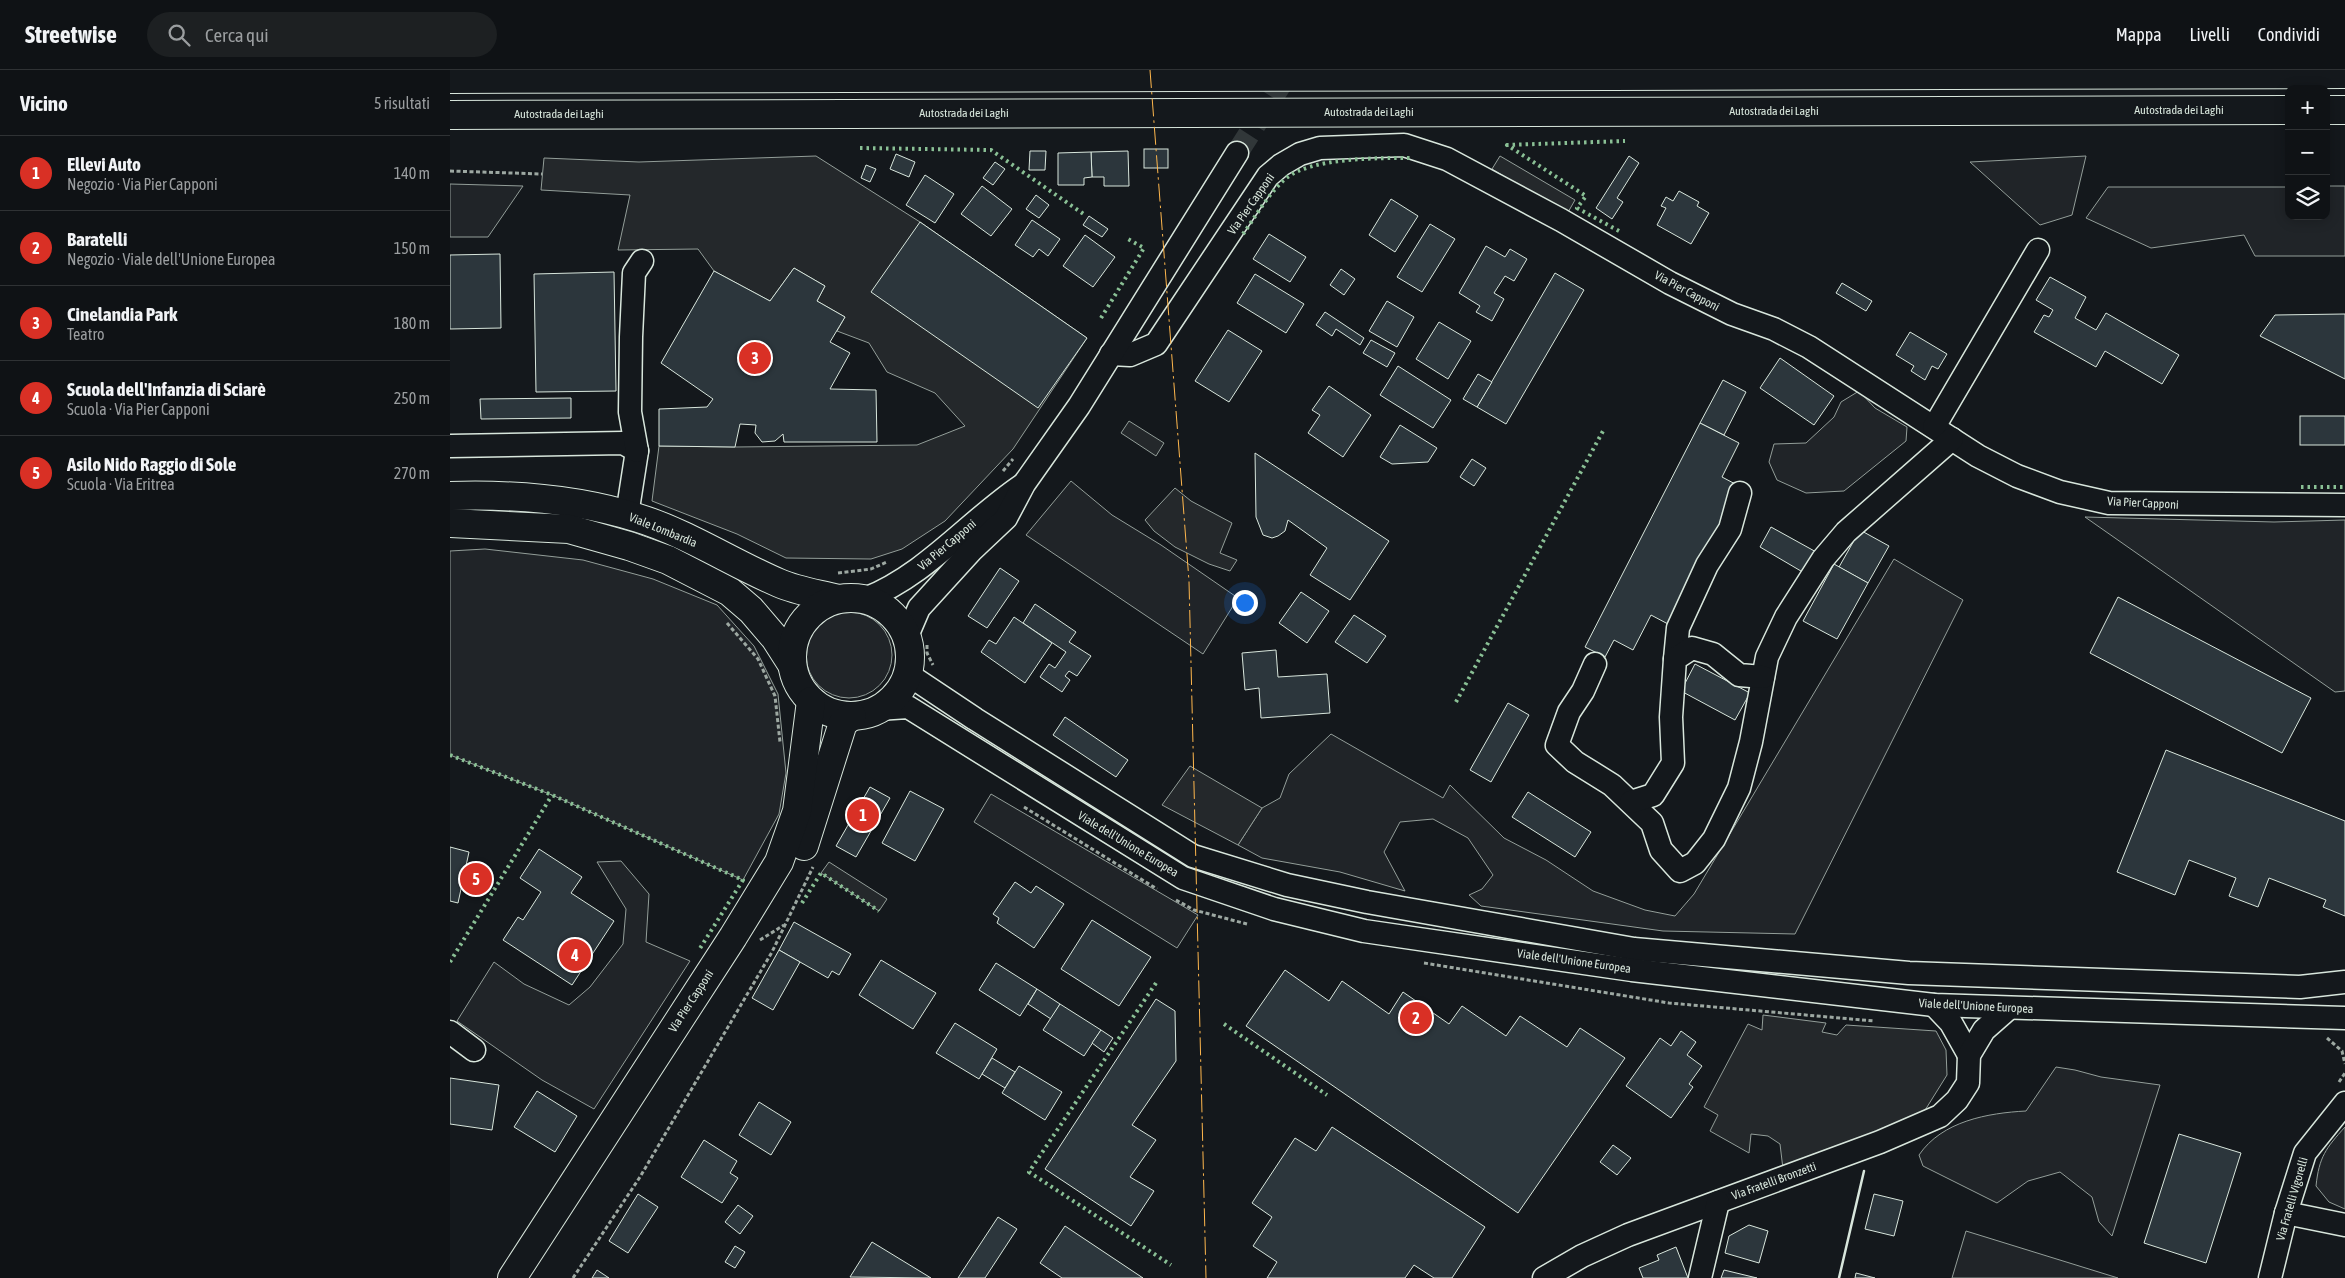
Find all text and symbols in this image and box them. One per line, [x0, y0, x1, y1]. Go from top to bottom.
search box [147, 12, 497, 57]
text: Streetwise [25, 21, 117, 48]
icon: search [165, 21, 193, 49]
text: Cerca qui [205, 24, 269, 46]
text: Mappa [2116, 24, 2162, 45]
text: Livelli [2190, 24, 2230, 45]
text: Condividi [2258, 24, 2320, 45]
map controls [2285, 85, 2330, 220]
button: + [2285, 85, 2330, 130]
text: Vicino [20, 91, 68, 115]
text: 5 risultati [374, 94, 430, 112]
street label: Autostrada dei Laghi [2134, 103, 2224, 117]
street label: Autostrada dei Laghi [1729, 104, 1819, 118]
street label: Autostrada dei Laghi [1324, 105, 1414, 119]
street label: Autostrada dei Laghi [919, 106, 1009, 120]
street label: Autostrada dei Laghi [514, 107, 604, 121]
button: − [2285, 130, 2330, 175]
text: Ellevi Auto [67, 153, 141, 175]
text: 1 [32, 164, 40, 182]
text: 140 m [394, 164, 430, 182]
street label: Via Pier Capponi [1225, 171, 1277, 237]
text: Negozio · Via Pier Capponi [67, 175, 218, 193]
button: layers [2285, 175, 2330, 220]
text: Baratelli [67, 228, 127, 250]
text: 2 [32, 239, 40, 257]
text: 150 m [394, 239, 430, 257]
text: Negozio · Viale dell'Unione Europea [67, 250, 276, 268]
street label: Via Pier Capponi [1652, 268, 1722, 314]
text: Cinelandia Park [67, 303, 177, 325]
text: 3 [32, 314, 40, 332]
text: 180 m [394, 314, 430, 332]
text: Teatro [67, 325, 105, 343]
pin: 3 [739, 339, 771, 377]
text: Scuola dell'Infanzia di Sciarè [67, 378, 266, 400]
text: 4 [32, 389, 40, 407]
text: 250 m [394, 389, 430, 407]
text: Scuola · Via Pier Capponi [67, 400, 210, 418]
text: Asilo Nido Raggio di Sole [67, 453, 236, 475]
text: 5 [32, 464, 40, 482]
text: 270 m [394, 464, 430, 482]
text: Scuola · Via Eritrea [67, 475, 175, 493]
street label: Via Pier Capponi [2107, 494, 2179, 512]
street label: Viale Lombardia [627, 510, 699, 550]
street label: Via Pier Capponi [915, 517, 979, 573]
your location [1232, 590, 1258, 616]
pin: 1 [847, 796, 879, 834]
street label: Viale dell'Unione Europea [1075, 808, 1181, 880]
pin: 5 [460, 860, 492, 898]
pin: 4 [559, 936, 591, 974]
street label: Viale dell'Unione Europea [1516, 946, 1632, 976]
street label: Via Pier Capponi [666, 967, 716, 1035]
street label: Viale dell'Unione Europea [1918, 996, 2034, 1016]
pin: 2 [1400, 999, 1432, 1037]
street label: Via Fratelli Vigorelli [2273, 1156, 2311, 1242]
street label: Via Fratelli Bronzetti [1730, 1159, 1818, 1203]

